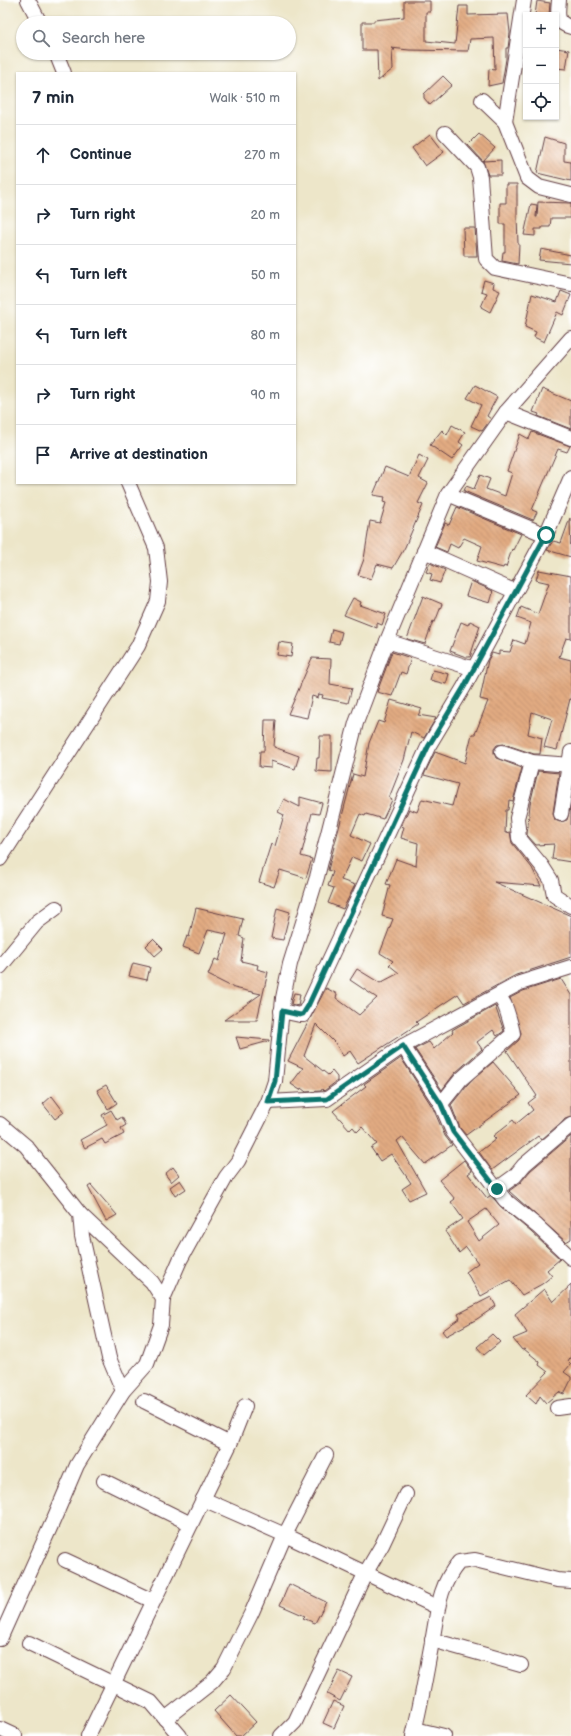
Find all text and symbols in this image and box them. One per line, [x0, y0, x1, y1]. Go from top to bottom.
map controls [523, 12, 559, 120]
button: + [523, 12, 559, 48]
search box [16, 16, 296, 60]
icon: search [30, 27, 52, 49]
text: Search here [62, 29, 145, 48]
button: − [523, 48, 559, 84]
button: locate [523, 84, 559, 120]
text: 7 min [32, 88, 74, 108]
text: Walk · 510 m [209, 90, 280, 106]
icon: ahead [32, 144, 54, 166]
text: Continue [70, 145, 132, 164]
text: 270 m [244, 147, 280, 163]
icon: right [32, 204, 54, 226]
text: Turn right [70, 205, 135, 224]
text: 20 m [250, 207, 280, 223]
icon: left [32, 264, 54, 286]
text: Turn left [70, 265, 127, 284]
text: 50 m [251, 267, 280, 283]
icon: left [32, 324, 54, 346]
text: Turn left [70, 325, 127, 344]
text: 80 m [251, 327, 280, 343]
icon: right [32, 384, 54, 406]
text: Turn right [70, 385, 135, 404]
text: 90 m [251, 387, 280, 403]
icon: arrive [32, 444, 54, 466]
text: Arrive at destination [70, 445, 208, 464]
route start [537, 526, 555, 544]
route end [488, 1180, 506, 1198]

